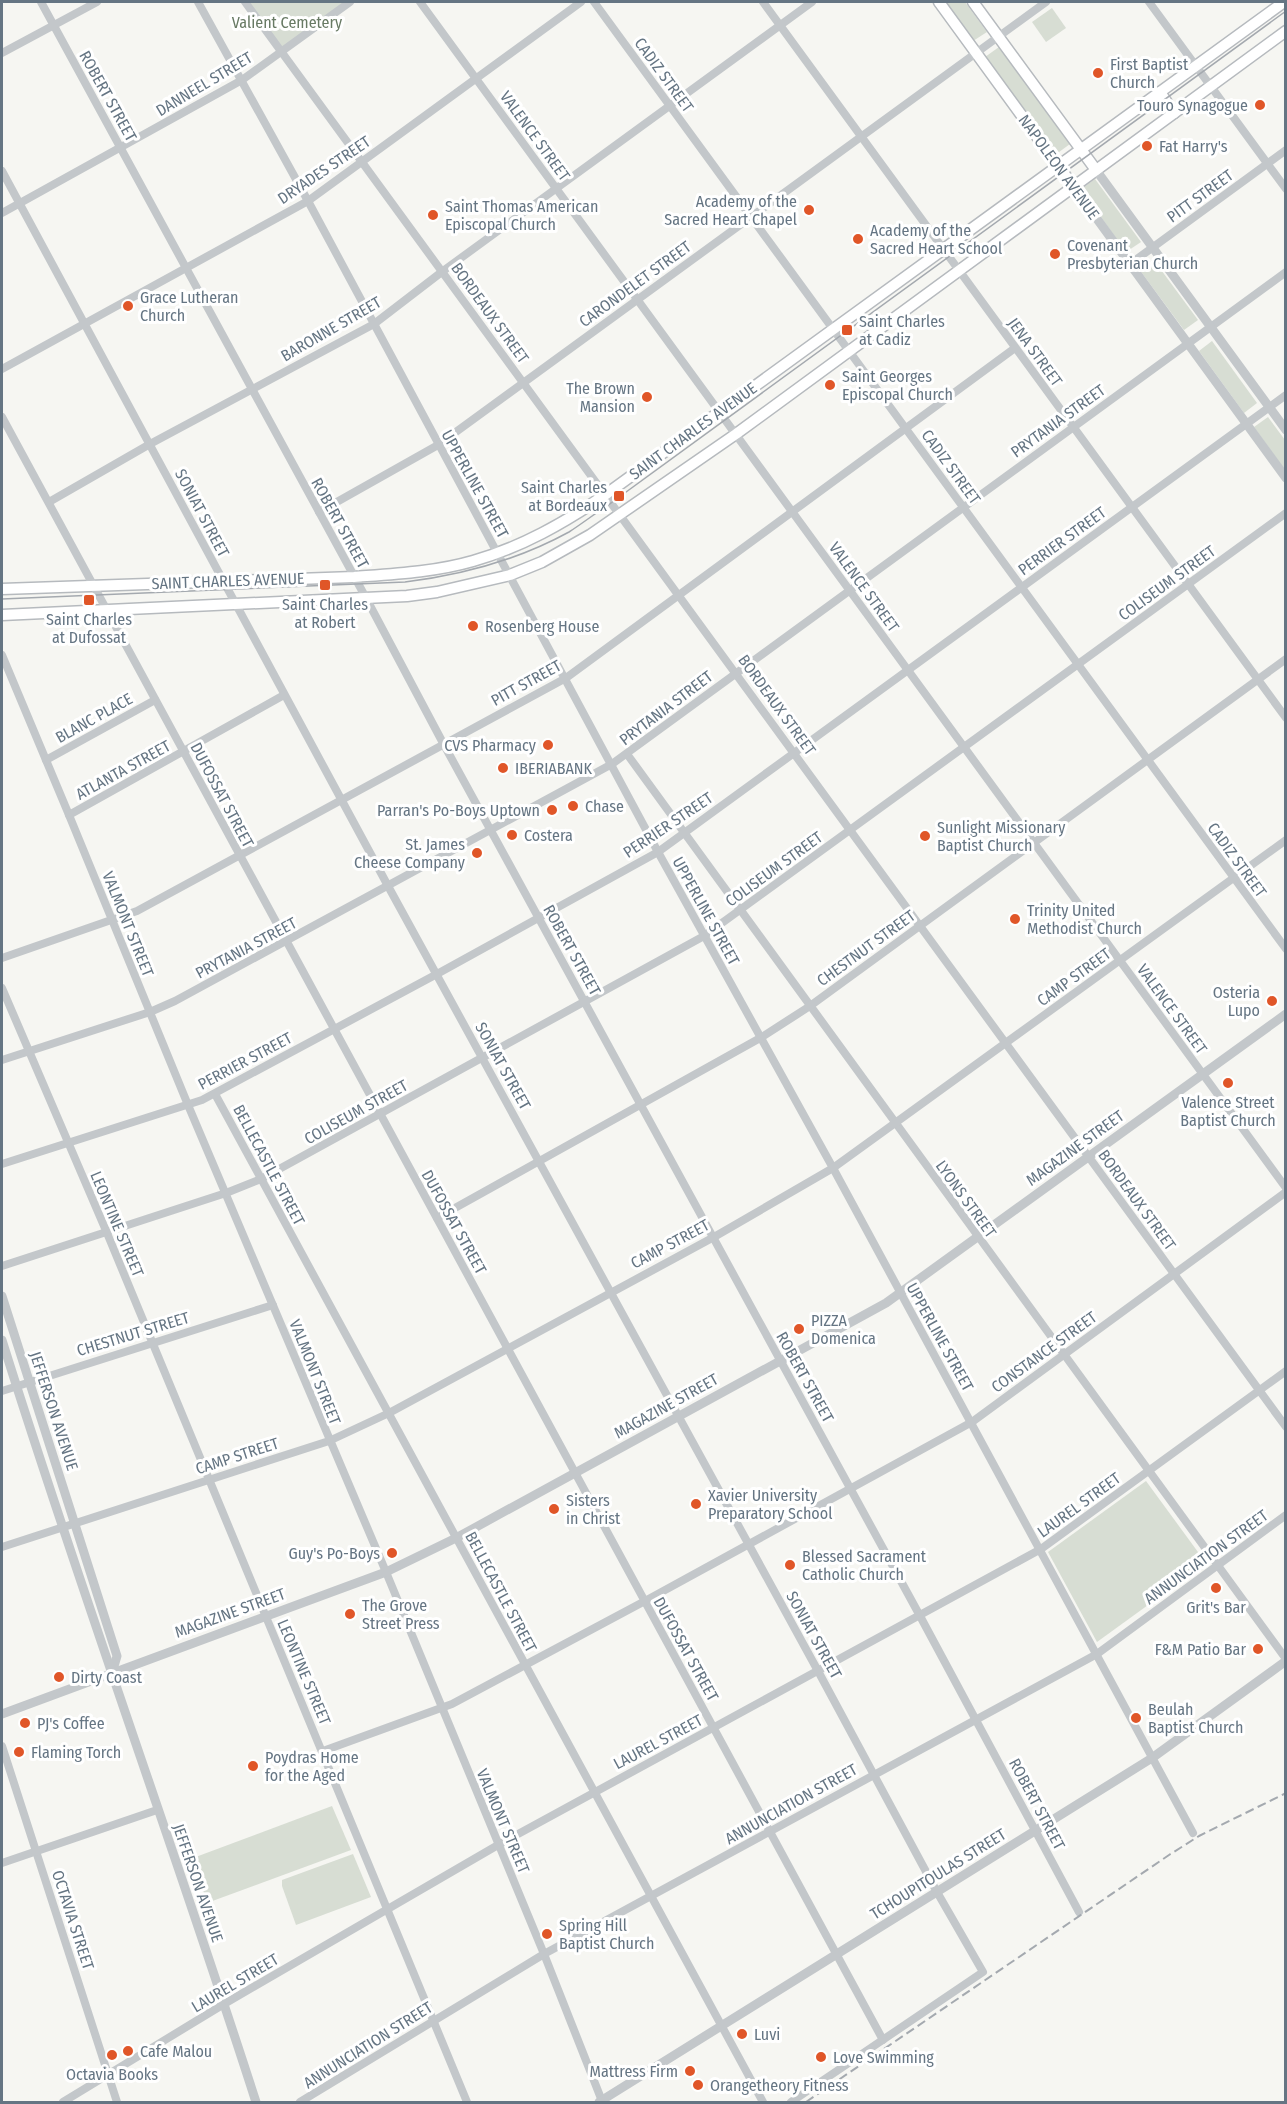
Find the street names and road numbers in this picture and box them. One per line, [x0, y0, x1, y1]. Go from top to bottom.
street label: CADIZ STREET [631, 34, 698, 116]
street label: ROBERT STREET [75, 47, 141, 145]
street label: DANNEEL STREET [152, 47, 256, 120]
street label: VALENCE STREET [496, 87, 574, 185]
street label: NAPOLEON AVENUE [1015, 111, 1103, 223]
street label: DRYADES STREET [274, 132, 374, 208]
street label: PITT STREET [1163, 165, 1237, 226]
street label: CARONDELET STREET [575, 237, 695, 331]
street label: BORDEAUX STREET [447, 259, 533, 367]
street label: BARONNE STREET [278, 292, 385, 365]
street label: JENA STREET [1004, 314, 1067, 390]
street label: SAINT CHARLES AVENUE [626, 378, 760, 484]
street label: PRYTANIA STREET [1007, 380, 1109, 462]
street label: CADIZ STREET [918, 426, 985, 508]
street label: UPPERLINE STREET [437, 427, 513, 542]
street label: SONIAT STREET [171, 466, 233, 561]
street label: ROBERT STREET [307, 474, 373, 572]
street label: PERRIER STREET [1014, 503, 1110, 579]
street label: VALENCE STREET [825, 538, 903, 636]
street label: COLISEUM STREET [1115, 541, 1220, 625]
street label: SAINT CHARLES AVENUE [151, 569, 305, 593]
street label: BORDEAUX STREET [734, 651, 820, 759]
street label: PITT STREET [488, 656, 565, 710]
street label: PRYTANIA STREET [616, 666, 717, 749]
street label: BLANC PLACE [52, 689, 136, 747]
street label: ATLANTA STREET [72, 736, 174, 804]
street label: DUFOSSAT STREET [186, 739, 258, 851]
street label: PERRIER STREET [620, 788, 717, 862]
street label: CADIZ STREET [1204, 819, 1271, 901]
street label: COLISEUM STREET [722, 827, 827, 911]
street label: UPPERLINE STREET [668, 854, 744, 969]
street label: VALMONT STREET [98, 869, 158, 980]
street label: ROBERT STREET [539, 901, 605, 999]
street label: CHESTNUT STREET [813, 906, 919, 990]
street label: PRYTANIA STREET [192, 913, 300, 983]
street label: CAMP STREET [1034, 944, 1115, 1010]
street label: VALENCE STREET [1133, 960, 1211, 1058]
street label: SONIAT STREET [471, 1019, 535, 1113]
street label: PERRIER STREET [195, 1028, 296, 1094]
street label: COLISEUM STREET [301, 1075, 412, 1148]
street label: BELLECASTLE STREET [229, 1101, 309, 1229]
street label: MAGAZINE STREET [1022, 1106, 1128, 1190]
street label: BORDEAUX STREET [1094, 1146, 1180, 1254]
street label: LYONS STREET [932, 1157, 1001, 1242]
street label: DUFOSSAT STREET [418, 1167, 491, 1278]
street label: LEONTINE STREET [86, 1168, 148, 1280]
street label: CAMP STREET [627, 1215, 713, 1273]
street label: UPPERLINE STREET [902, 1280, 978, 1395]
street label: CONSTANCE STREET [988, 1307, 1101, 1397]
street label: CHESTNUT STREET [74, 1308, 192, 1360]
street label: VALMONT STREET [285, 1317, 345, 1428]
street label: ROBERT STREET [772, 1328, 838, 1426]
street label: JEFFERSON AVENUE [26, 1349, 82, 1473]
street label: MAGAZINE STREET [611, 1369, 722, 1442]
street label: CAMP STREET [193, 1433, 281, 1478]
street label: LAUREL STREET [1034, 1468, 1125, 1541]
street label: ANNUNCIATION STREET [1140, 1505, 1272, 1608]
street label: BELLECASTLE STREET [461, 1528, 541, 1656]
street label: MAGAZINE STREET [172, 1584, 288, 1642]
street label: SONIAT STREET [782, 1588, 846, 1682]
street label: DUFOSSAT STREET [650, 1594, 723, 1705]
street label: LEONTINE STREET [273, 1616, 335, 1728]
street label: LAUREL STREET [610, 1710, 706, 1773]
street label: ROBERT STREET [1005, 1755, 1069, 1853]
street label: ANNUNCIATION STREET [722, 1759, 861, 1848]
street label: VALMONT STREET [472, 1766, 534, 1877]
street label: JEFFERSON AVENUE [169, 1821, 227, 1945]
street label: TCHOUPITOULAS STREET [867, 1824, 1010, 1923]
street label: OCTAVIA STREET [48, 1868, 98, 1973]
street label: LAUREL STREET [188, 1949, 282, 2016]
street label: ANNUNCIATION STREET [300, 1997, 436, 2092]

